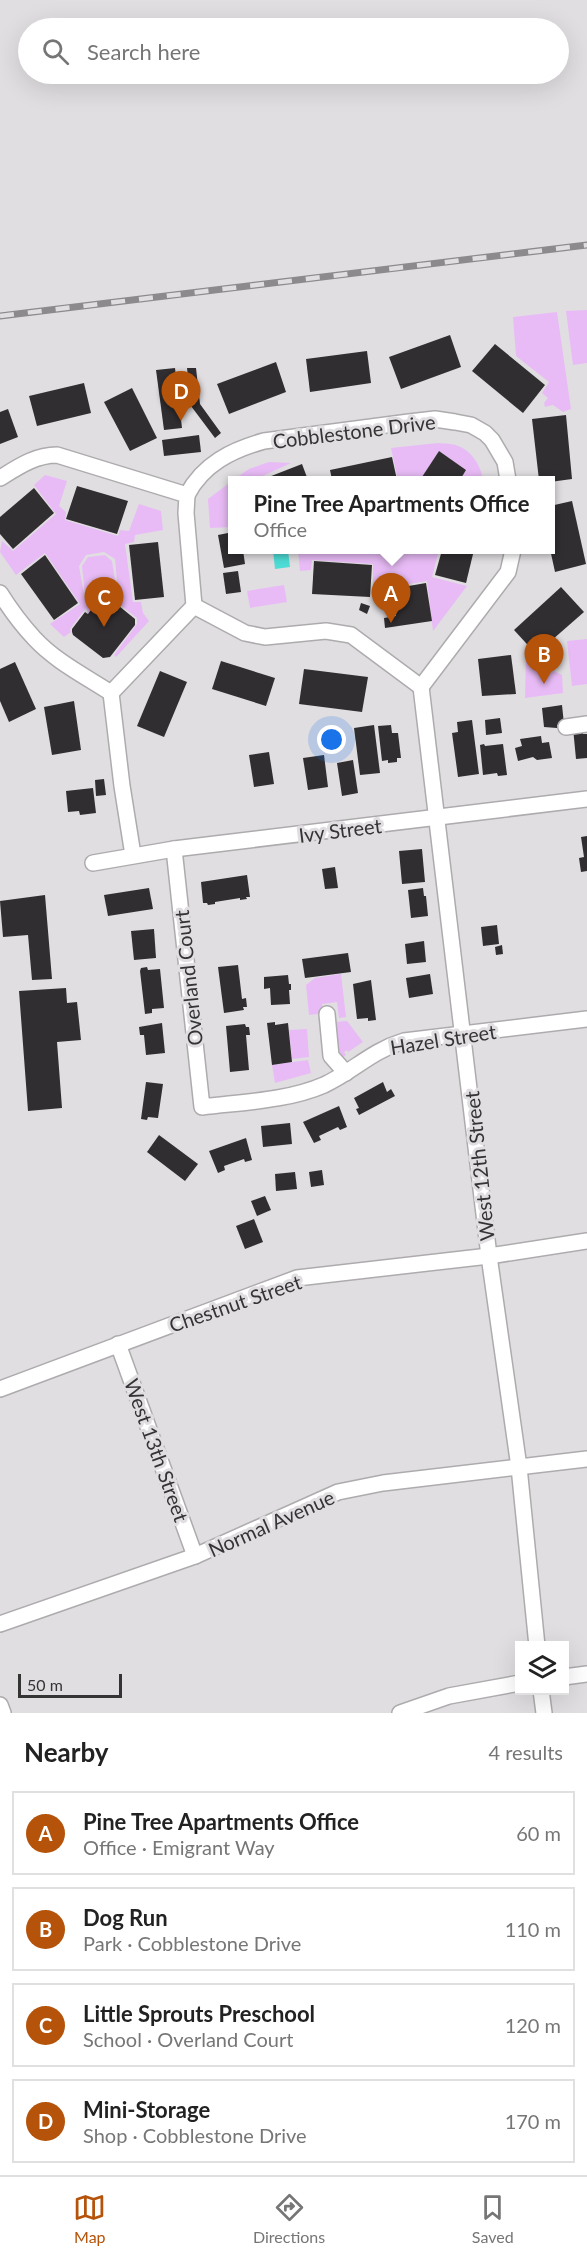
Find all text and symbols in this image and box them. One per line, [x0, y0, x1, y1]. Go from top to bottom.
search box [18, 18, 569, 84]
icon: search [39, 35, 72, 68]
text: Search here [87, 38, 200, 65]
pin: D [162, 372, 201, 421]
street label: Cobblestone Drive [271, 409, 437, 453]
popup [228, 476, 555, 554]
text: Pine Tree Apartments Office [253, 490, 530, 517]
text: Office [253, 517, 307, 541]
pin: A [372, 574, 410, 623]
pin: C [84, 578, 124, 627]
pin: B [524, 634, 564, 684]
your location [317, 725, 346, 754]
street label: Ivy Street [297, 813, 383, 847]
street label: Overland Court [169, 909, 207, 1047]
street label: Hazel Street [388, 1019, 498, 1059]
street label: West 12th Street [459, 1090, 499, 1242]
street label: Chestnut Street [166, 1269, 304, 1337]
street label: West 13th Street [120, 1375, 194, 1525]
street label: Normal Avenue [204, 1485, 338, 1561]
map controls [515, 1641, 569, 1695]
button: layers [515, 1641, 569, 1695]
scale bar [18, 1671, 122, 1698]
text: 50 m [27, 1675, 63, 1694]
text: Nearby [24, 1736, 109, 1768]
text: 4 results [488, 1740, 563, 1764]
text: Pine Tree Apartments Office [83, 1808, 359, 1835]
text: A [39, 1821, 52, 1845]
text: 60 m [516, 1821, 561, 1845]
text: Office · Emigrant Way [83, 1835, 275, 1859]
text: Dog Run [83, 1904, 168, 1931]
text: B [39, 1917, 52, 1941]
text: 110 m [505, 1917, 561, 1941]
text: Park · Cobblestone Drive [83, 1931, 301, 1955]
text: Little Sprouts Preschool [83, 2000, 315, 2027]
text: C [39, 2013, 52, 2037]
text: 120 m [505, 2013, 561, 2037]
text: School · Overland Court [83, 2027, 293, 2051]
text: Mini-Storage [83, 2096, 210, 2123]
text: D [38, 2109, 53, 2133]
text: 170 m [505, 2109, 561, 2133]
text: Shop · Cobblestone Drive [83, 2123, 307, 2147]
tab: Map [73, 2191, 106, 2246]
tab: Directions [253, 2191, 325, 2246]
tab: Saved [472, 2191, 514, 2246]

